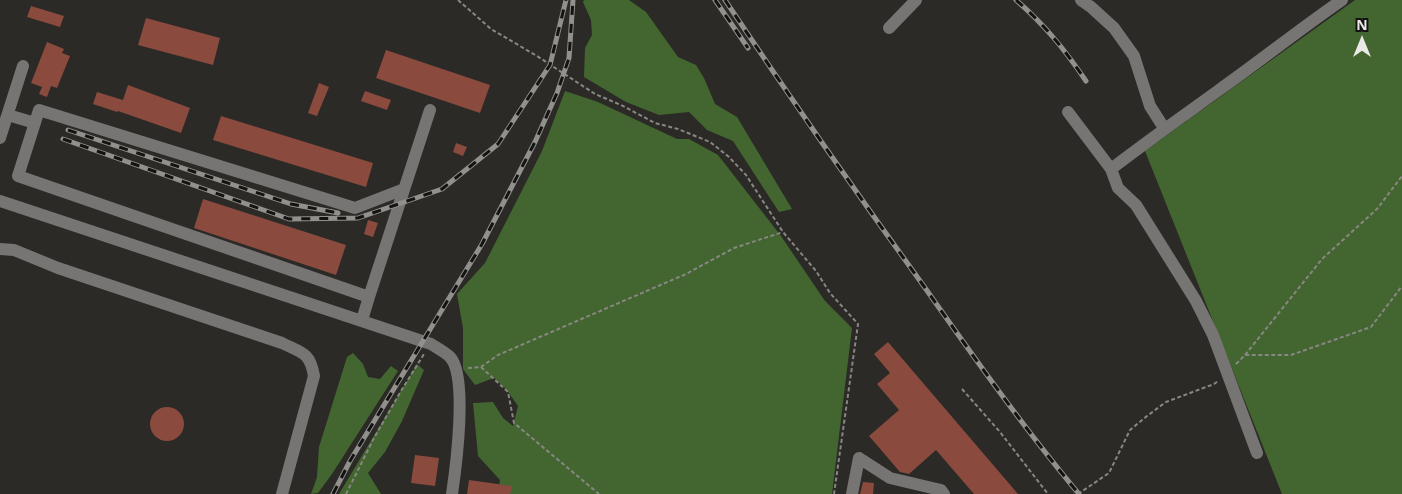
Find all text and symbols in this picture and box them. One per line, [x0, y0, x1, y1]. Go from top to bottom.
north arrow [1337, 15, 1387, 65]
text: N [1356, 15, 1368, 34]

